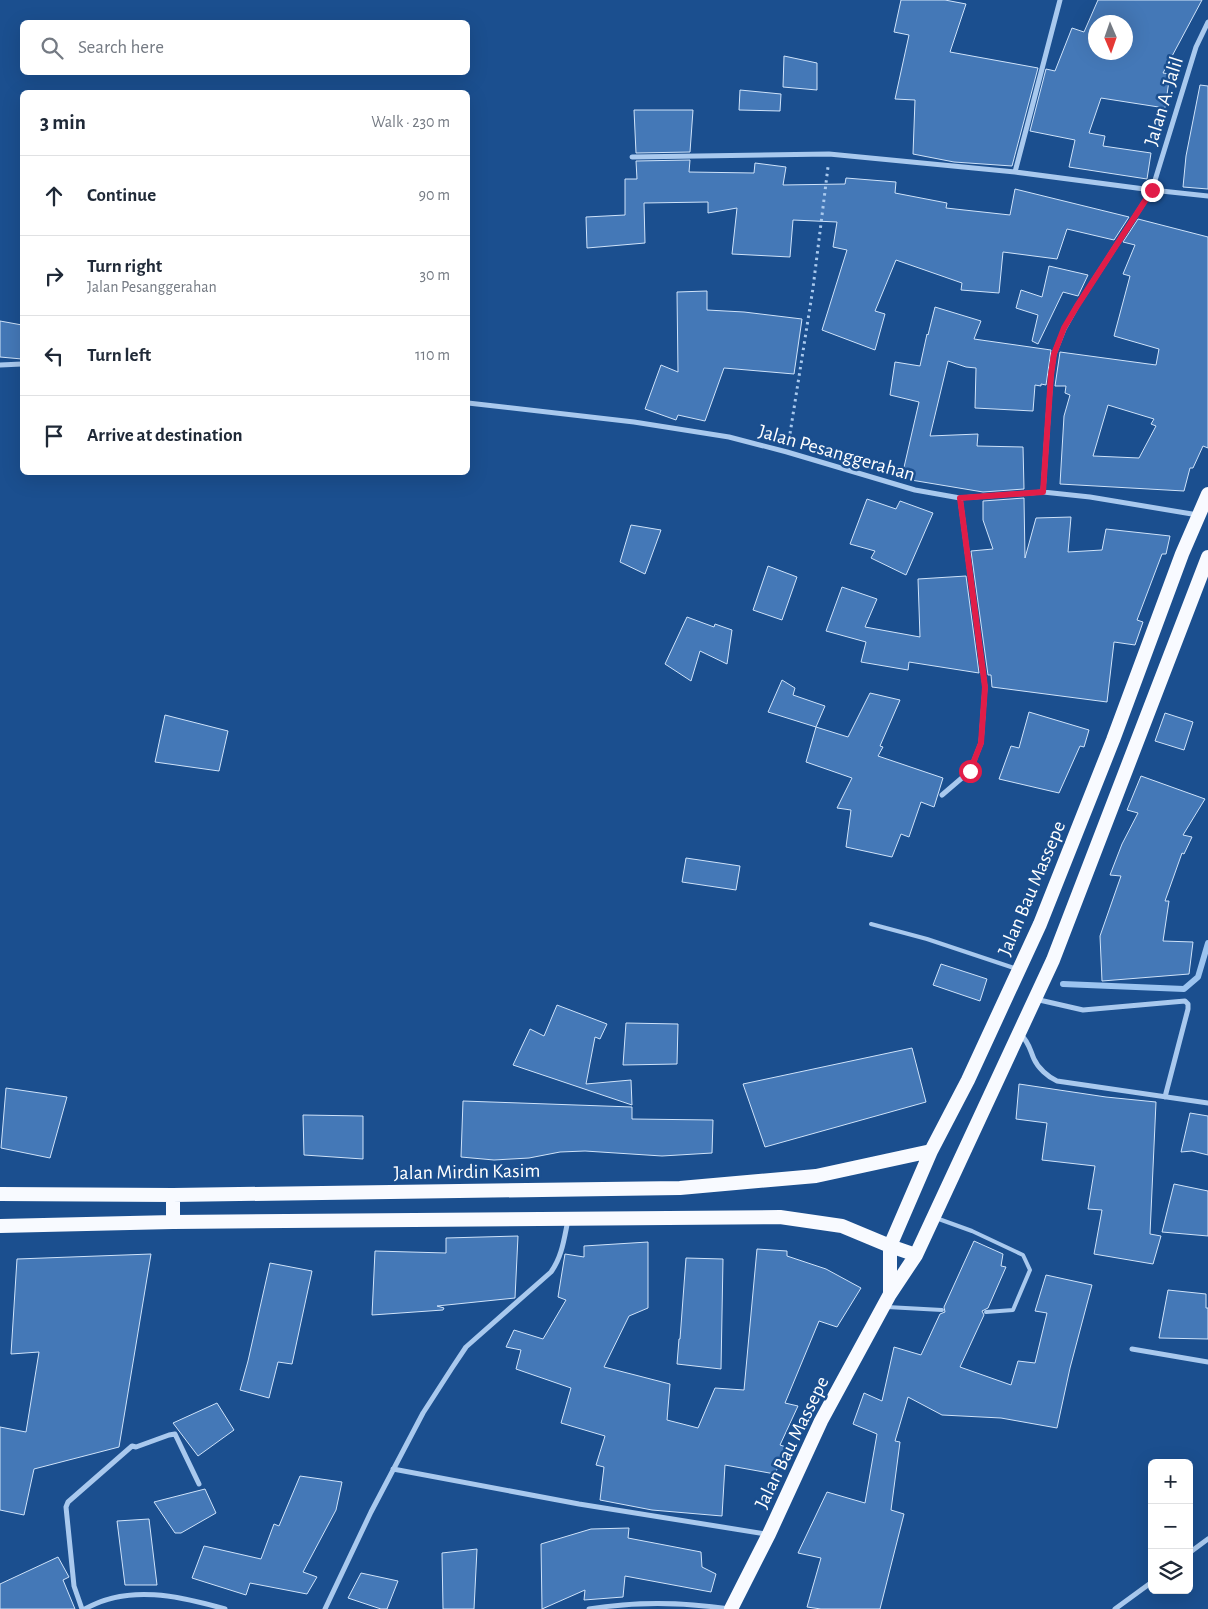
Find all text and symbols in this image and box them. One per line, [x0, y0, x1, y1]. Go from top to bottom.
north arrow [1088, 15, 1133, 60]
search box [20, 20, 470, 75]
icon: search [38, 34, 66, 62]
text: Search here [78, 38, 164, 57]
street label: Jalan A. Jalil [1141, 54, 1187, 148]
text: 3 min [40, 112, 86, 133]
text: Walk · 230 m [371, 114, 450, 130]
route end [1141, 179, 1164, 202]
icon: ahead [40, 182, 68, 210]
text: Continue [87, 186, 156, 205]
text: 90 m [419, 187, 450, 203]
text: Turn right [87, 257, 162, 276]
icon: right [40, 262, 68, 290]
text: 30 m [420, 267, 450, 283]
text: Jalan Pesanggerahan [87, 279, 217, 295]
icon: left [40, 342, 68, 370]
text: Turn left [87, 346, 151, 365]
text: 110 m [415, 347, 450, 363]
street label: Jalan Pesanggerahan [756, 421, 917, 485]
icon: arrive [40, 422, 68, 450]
text: Arrive at destination [87, 426, 243, 445]
route start [959, 760, 982, 783]
street label: Jalan Bau Massepe [995, 818, 1069, 959]
street label: Jalan Mirdin Kasim [393, 1161, 541, 1183]
street label: Jalan Bau Massepe [751, 1373, 833, 1512]
map controls [1148, 1459, 1193, 1594]
button: + [1148, 1459, 1193, 1504]
button: − [1148, 1504, 1193, 1549]
button: layers [1148, 1549, 1193, 1594]

